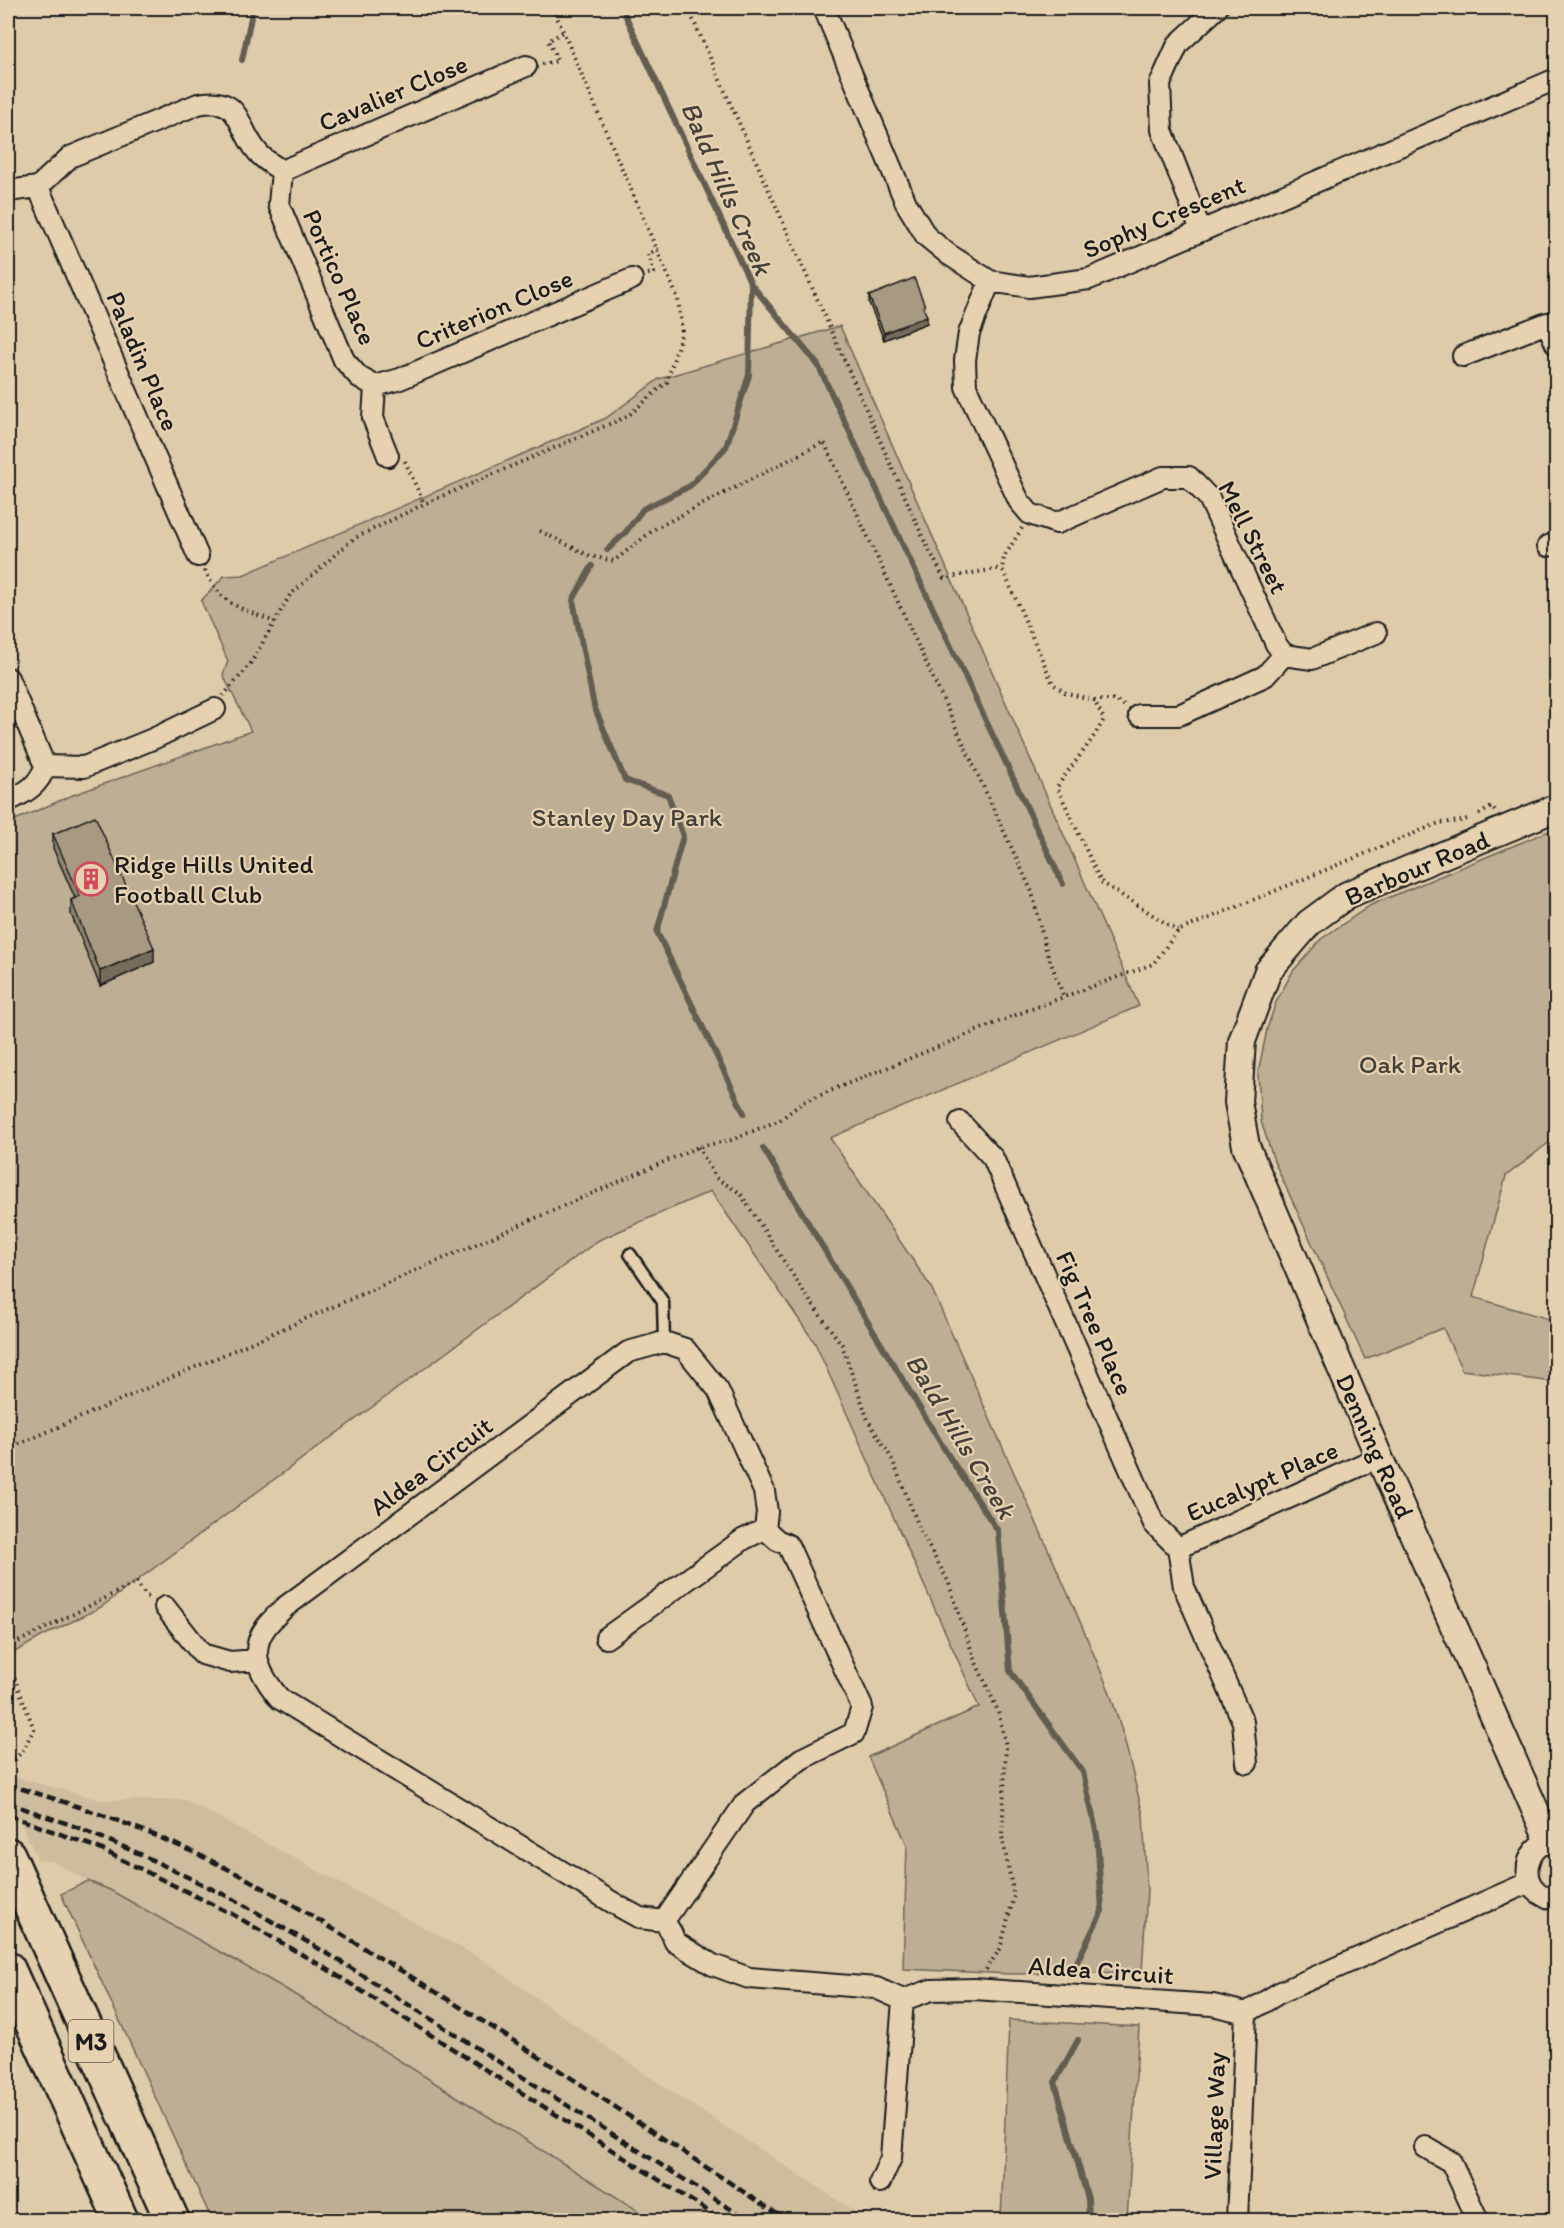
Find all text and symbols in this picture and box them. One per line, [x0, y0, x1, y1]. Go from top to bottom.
street label: Cavalier Close [314, 47, 472, 139]
water label: Bald Hills Creek [674, 96, 781, 282]
street label: Sophy Crescent [1078, 168, 1250, 266]
street label: Portico Place [296, 204, 384, 350]
street label: Criterion Close [410, 261, 578, 357]
street label: Paladin Place [99, 286, 187, 436]
street label: Mell Street [1211, 475, 1295, 599]
park label: Stanley Day Park [532, 801, 723, 833]
street label: Barbour Road [1340, 823, 1495, 913]
place label: Ridge Hills United Football Club [114, 848, 314, 910]
building icon: Ridge Hills United Football Club [73, 861, 109, 897]
park label: Oak Park [1359, 1048, 1462, 1080]
street label: Fig Tree Place [1049, 1246, 1141, 1400]
water label: Bald Hills Creek [899, 1348, 1024, 1526]
street label: Denning Road [1329, 1369, 1421, 1523]
street label: Aldea Circuit [363, 1409, 499, 1523]
street label: Eucalypt Place [1181, 1433, 1343, 1529]
street label: Aldea Circuit [1027, 1949, 1175, 1991]
road number: M3 [68, 2020, 113, 2062]
street label: Village Way [1196, 2051, 1232, 2181]

